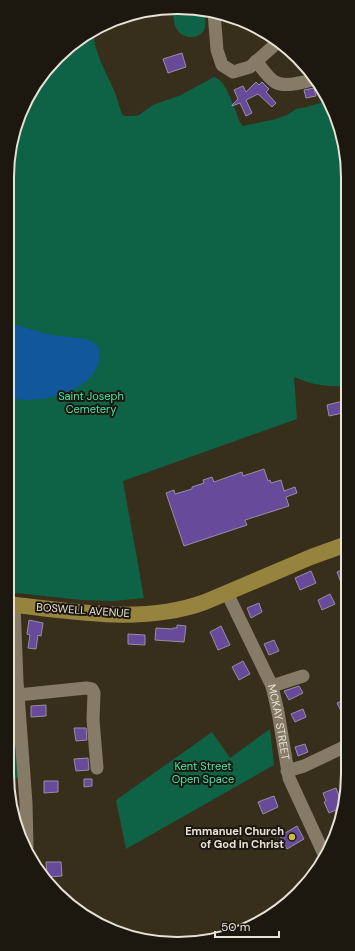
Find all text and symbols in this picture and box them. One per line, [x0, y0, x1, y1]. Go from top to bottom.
park label: Saint Joseph Cemetery [58, 389, 124, 416]
street label: BOSWELL AVENUE [36, 600, 130, 620]
street label: MCKAY STREET [265, 683, 293, 761]
park label: Kent Street Open Space [172, 759, 234, 786]
place label: Emmanuel Church of God in Christ [185, 824, 284, 851]
marker: Emmanuel Church of God in Christ [287, 832, 297, 842]
scale bar [215, 913, 279, 939]
text: 50 m [221, 919, 250, 935]

